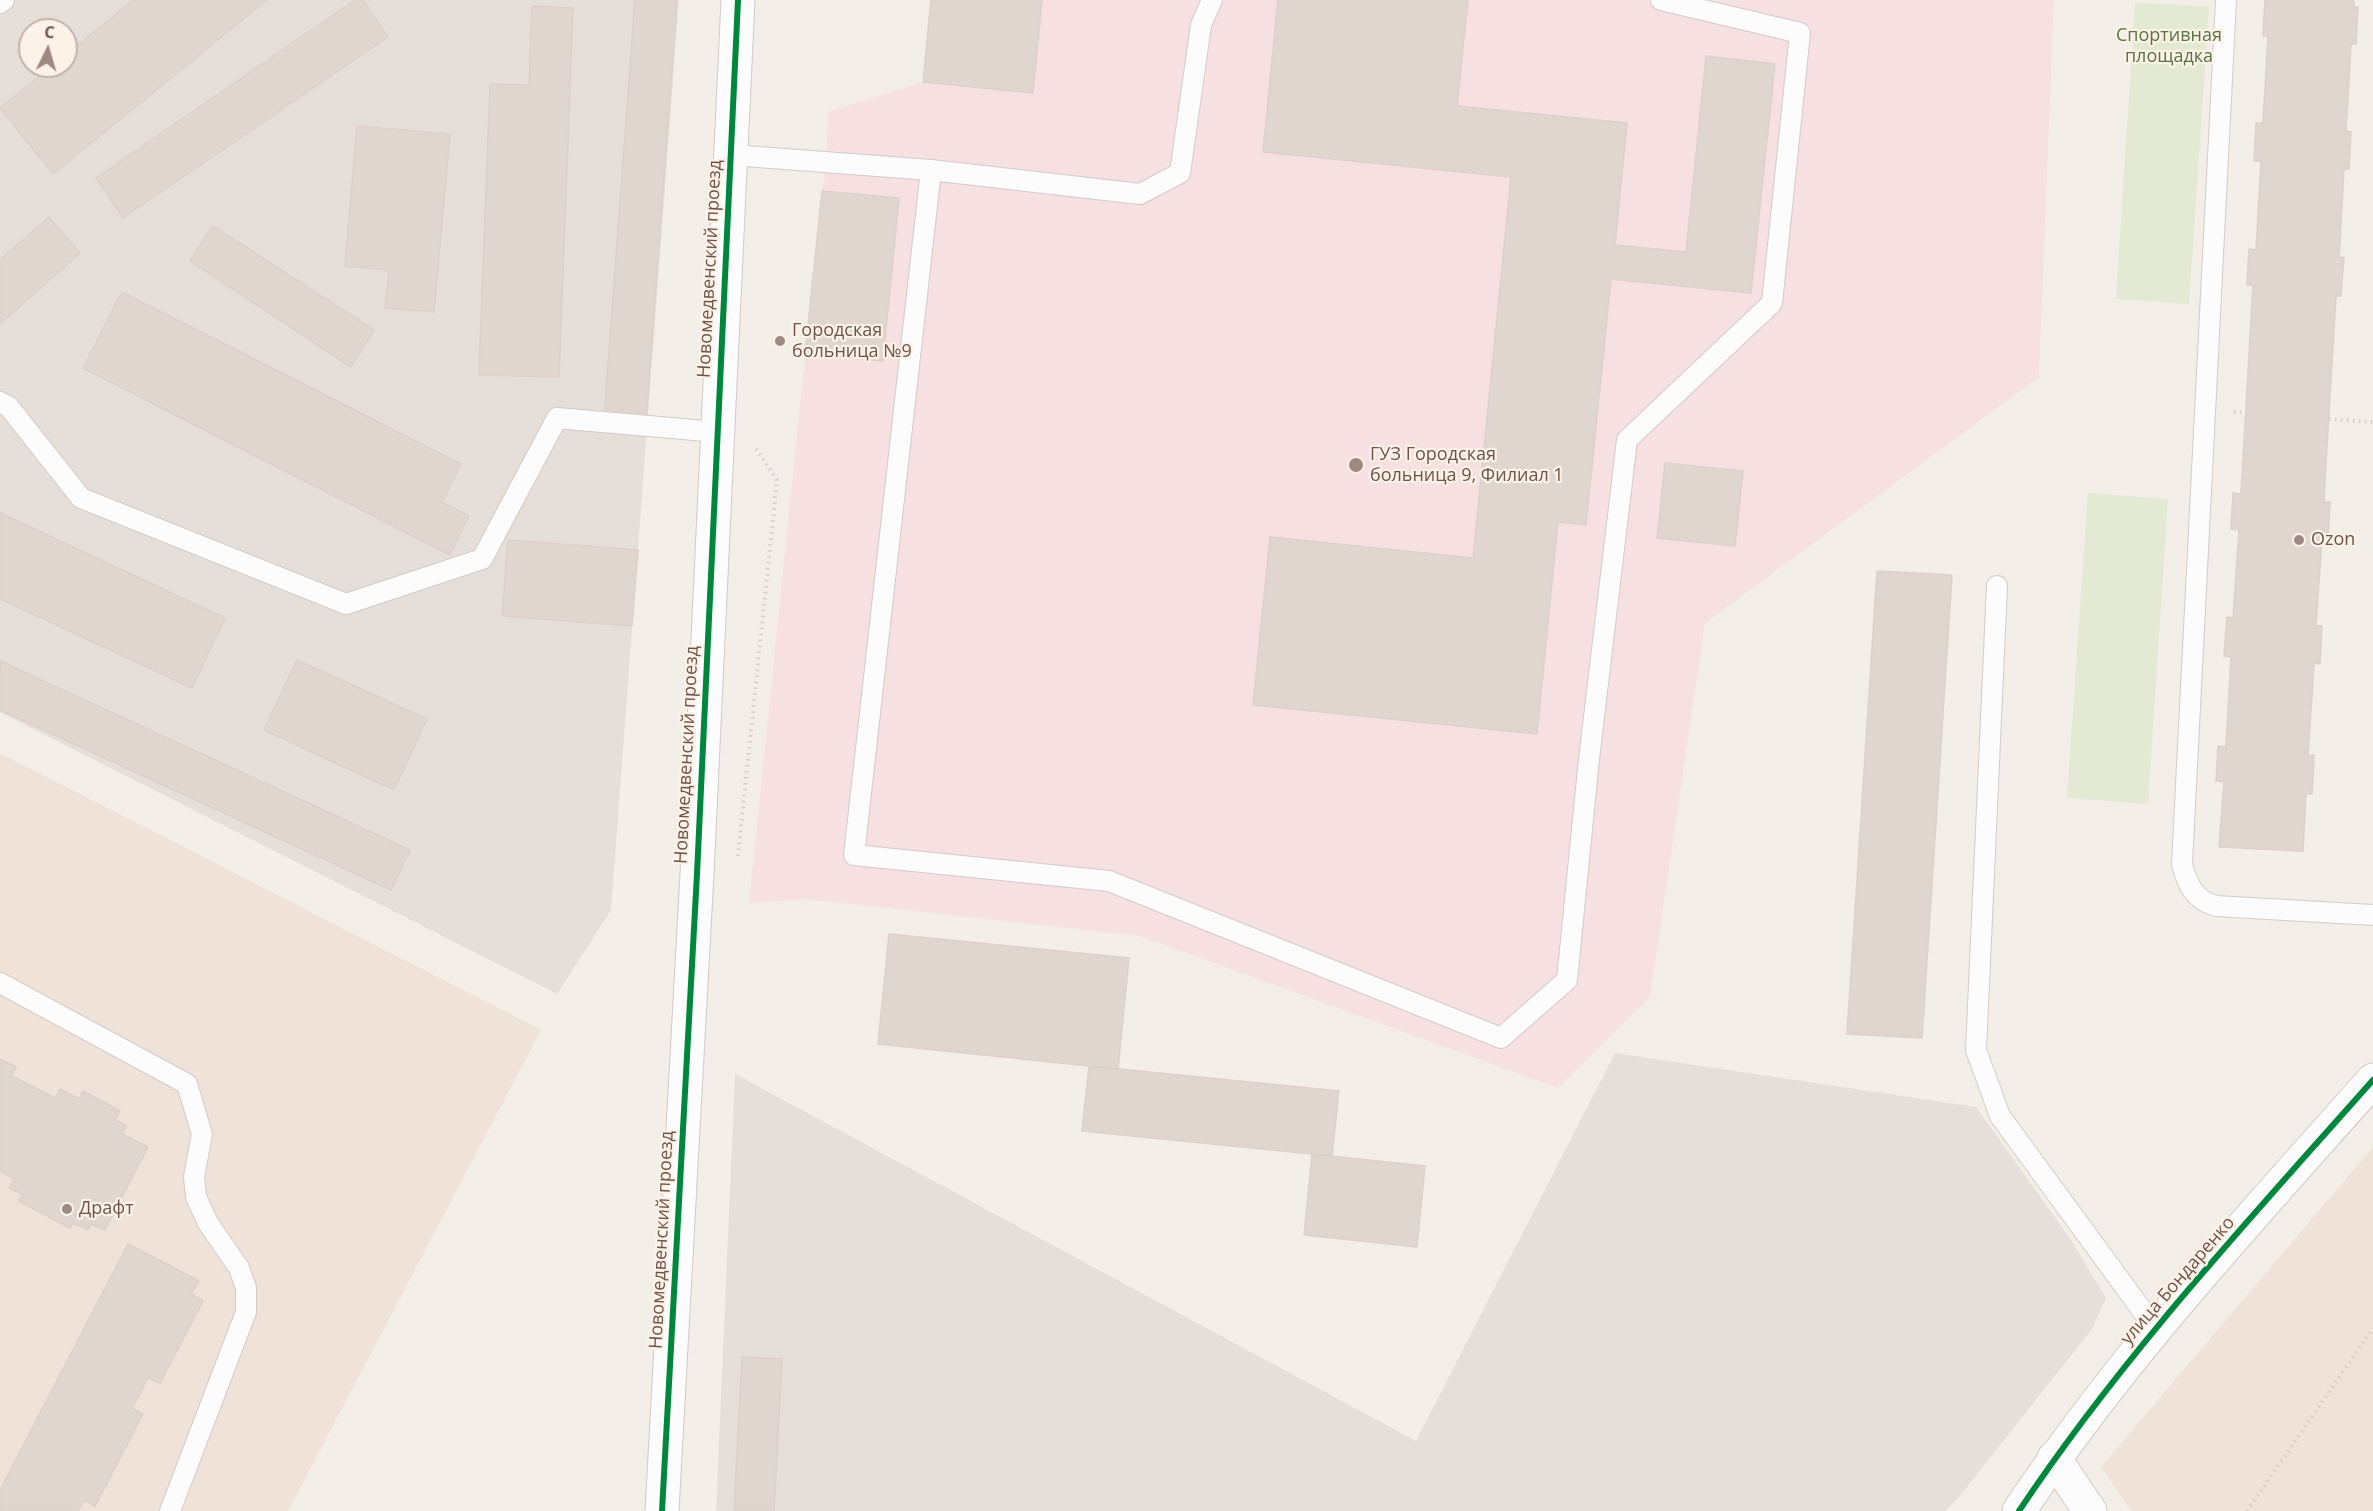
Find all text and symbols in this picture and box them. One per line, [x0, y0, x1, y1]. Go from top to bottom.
north arrow [18, 18, 78, 78]
text: С [43, 21, 55, 43]
park label: Спортивная площадка [2116, 25, 2222, 68]
street label: Новомедвенский проезд [693, 159, 727, 379]
place label: Городская больница №9 [792, 320, 912, 362]
marker: Городская больница №9 [773, 334, 787, 348]
place label: ГУЗ Городская больница 9, Филиал 1 [1370, 444, 1564, 486]
marker: ГУЗ Городская больница 9, Филиал 1 [1347, 456, 1365, 474]
place label: Ozon [2311, 529, 2355, 551]
marker: Ozon [2292, 533, 2306, 547]
street label: Новомедвенский проезд [670, 645, 704, 865]
street label: Новомедвенский проезд [645, 1130, 679, 1350]
place label: Драфт [79, 1198, 134, 1220]
marker: Драфт [60, 1202, 74, 1216]
street label: улица Бондаренко [2116, 1212, 2240, 1350]

